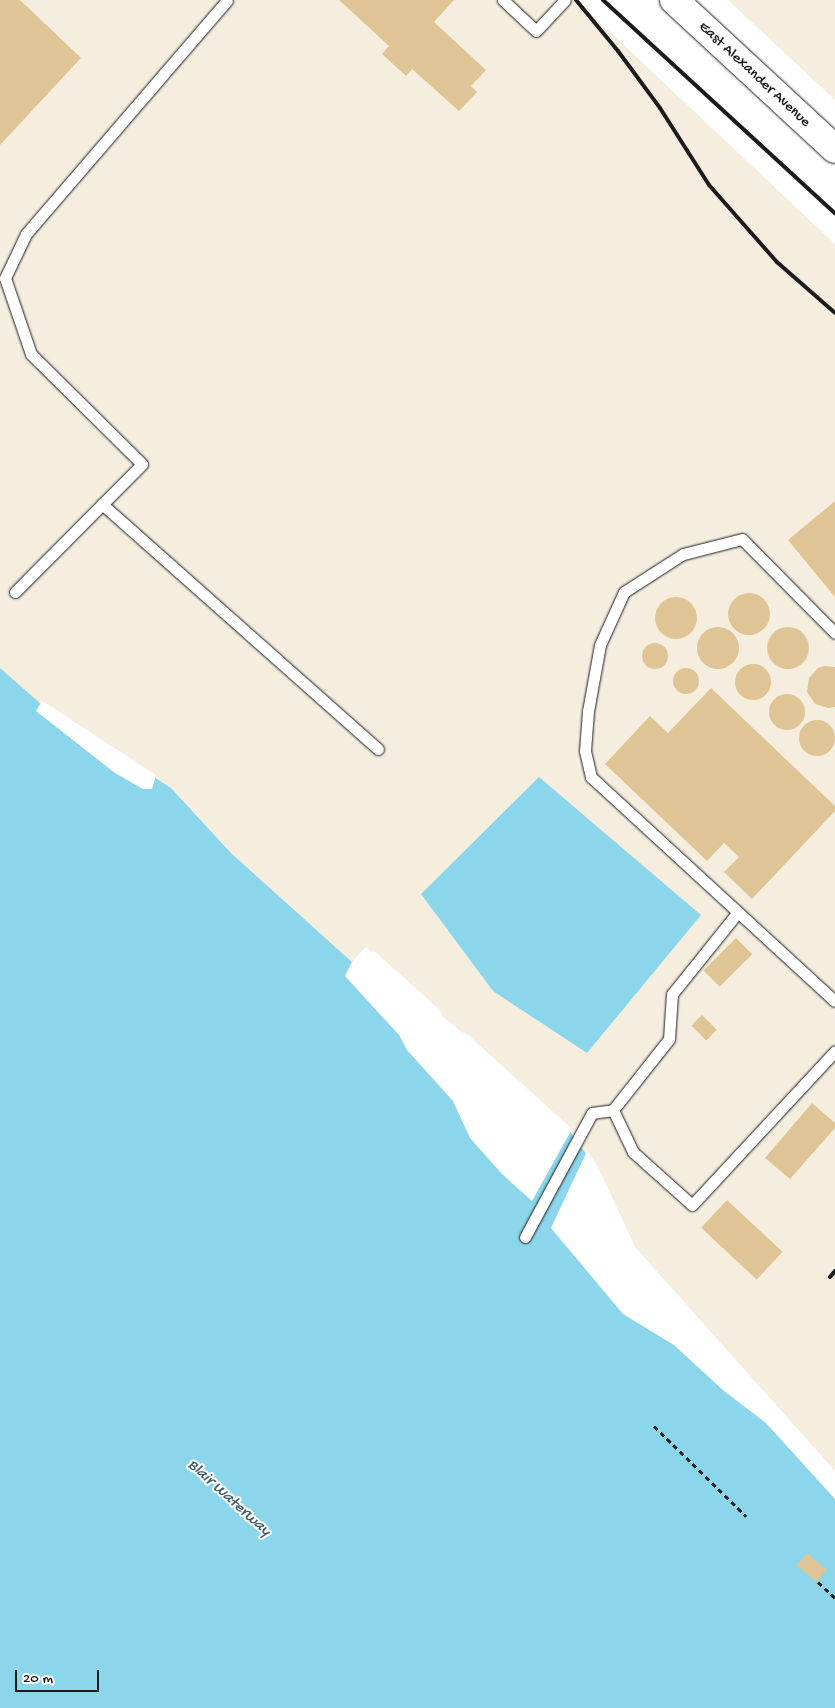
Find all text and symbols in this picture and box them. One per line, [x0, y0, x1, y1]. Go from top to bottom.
street label: East Alexander Avenue [694, 18, 814, 132]
water label: Blair Waterway [182, 1457, 274, 1541]
scale bar [18, 1660, 101, 1692]
text: 20 m [23, 1670, 53, 1688]

